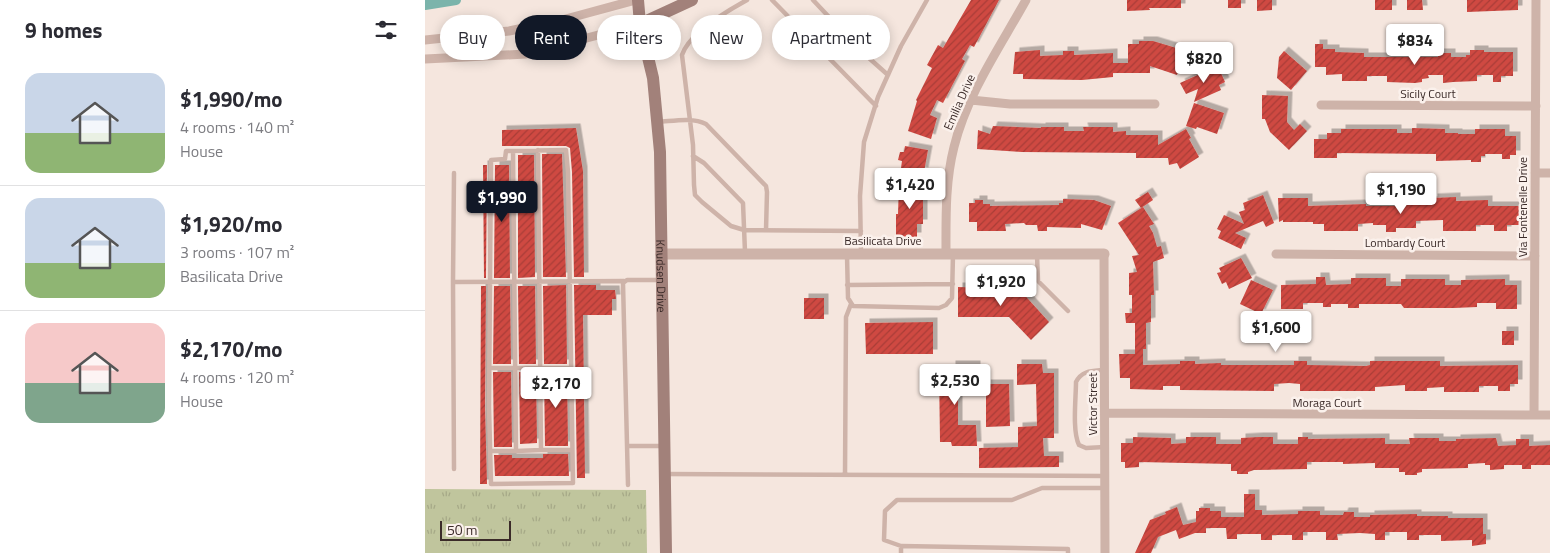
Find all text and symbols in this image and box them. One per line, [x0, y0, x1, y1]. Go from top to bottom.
text: 9 homes [25, 14, 102, 46]
chip: Buy [440, 15, 505, 60]
chip: Rent [515, 15, 587, 60]
chip: Filters [597, 15, 681, 60]
chip: New [691, 15, 762, 60]
chip: Apartment [772, 15, 890, 60]
icon: filters [372, 16, 400, 44]
pin: $834 [1385, 23, 1445, 66]
text: $834 [1397, 28, 1433, 52]
pin: $820 [1174, 42, 1234, 84]
text: $820 [1186, 46, 1222, 70]
street label: Emilia Drive [938, 71, 980, 133]
text: $1,990/mo [180, 83, 282, 115]
street label: Sicily Court [1400, 84, 1457, 103]
icon: home [65, 93, 125, 153]
text: 4 rooms · 140 m² [180, 115, 294, 139]
text: House [180, 139, 223, 163]
street label: Via Fontenelle Drive [1513, 157, 1532, 257]
pin: $1,420 [869, 168, 951, 210]
text: $1,420 [885, 172, 935, 196]
pin: $1,190 [1360, 172, 1442, 215]
text: $1,190 [1376, 177, 1426, 201]
pin: $1,990 [461, 180, 543, 223]
text: $1,990 [477, 185, 527, 209]
text: $1,920/mo [180, 208, 282, 240]
icon: home [65, 218, 125, 278]
street label: Basilicata Drive [844, 231, 922, 250]
street label: Lombardy Court [1365, 233, 1446, 252]
street label: Knudsen Drive [652, 239, 672, 313]
text: 3 rooms · 107 m² [180, 240, 294, 264]
text: Basilicata Drive [180, 264, 283, 288]
pin: $1,920 [960, 264, 1042, 307]
text: $1,920 [976, 269, 1026, 293]
pin: $1,600 [1235, 310, 1317, 353]
text: $1,600 [1251, 315, 1301, 339]
text: $2,170/mo [180, 333, 282, 365]
icon: home [65, 343, 125, 403]
pin: $2,530 [914, 364, 996, 406]
text: 4 rooms · 120 m² [180, 365, 294, 389]
pin: $2,170 [515, 366, 597, 409]
text: $2,530 [930, 368, 980, 392]
text: $2,170 [531, 371, 581, 395]
street label: Victor Street [1083, 372, 1102, 436]
text: House [180, 389, 223, 413]
street label: Moraga Court [1293, 393, 1362, 412]
scale bar [440, 518, 511, 541]
text: 50 m [447, 519, 477, 540]

